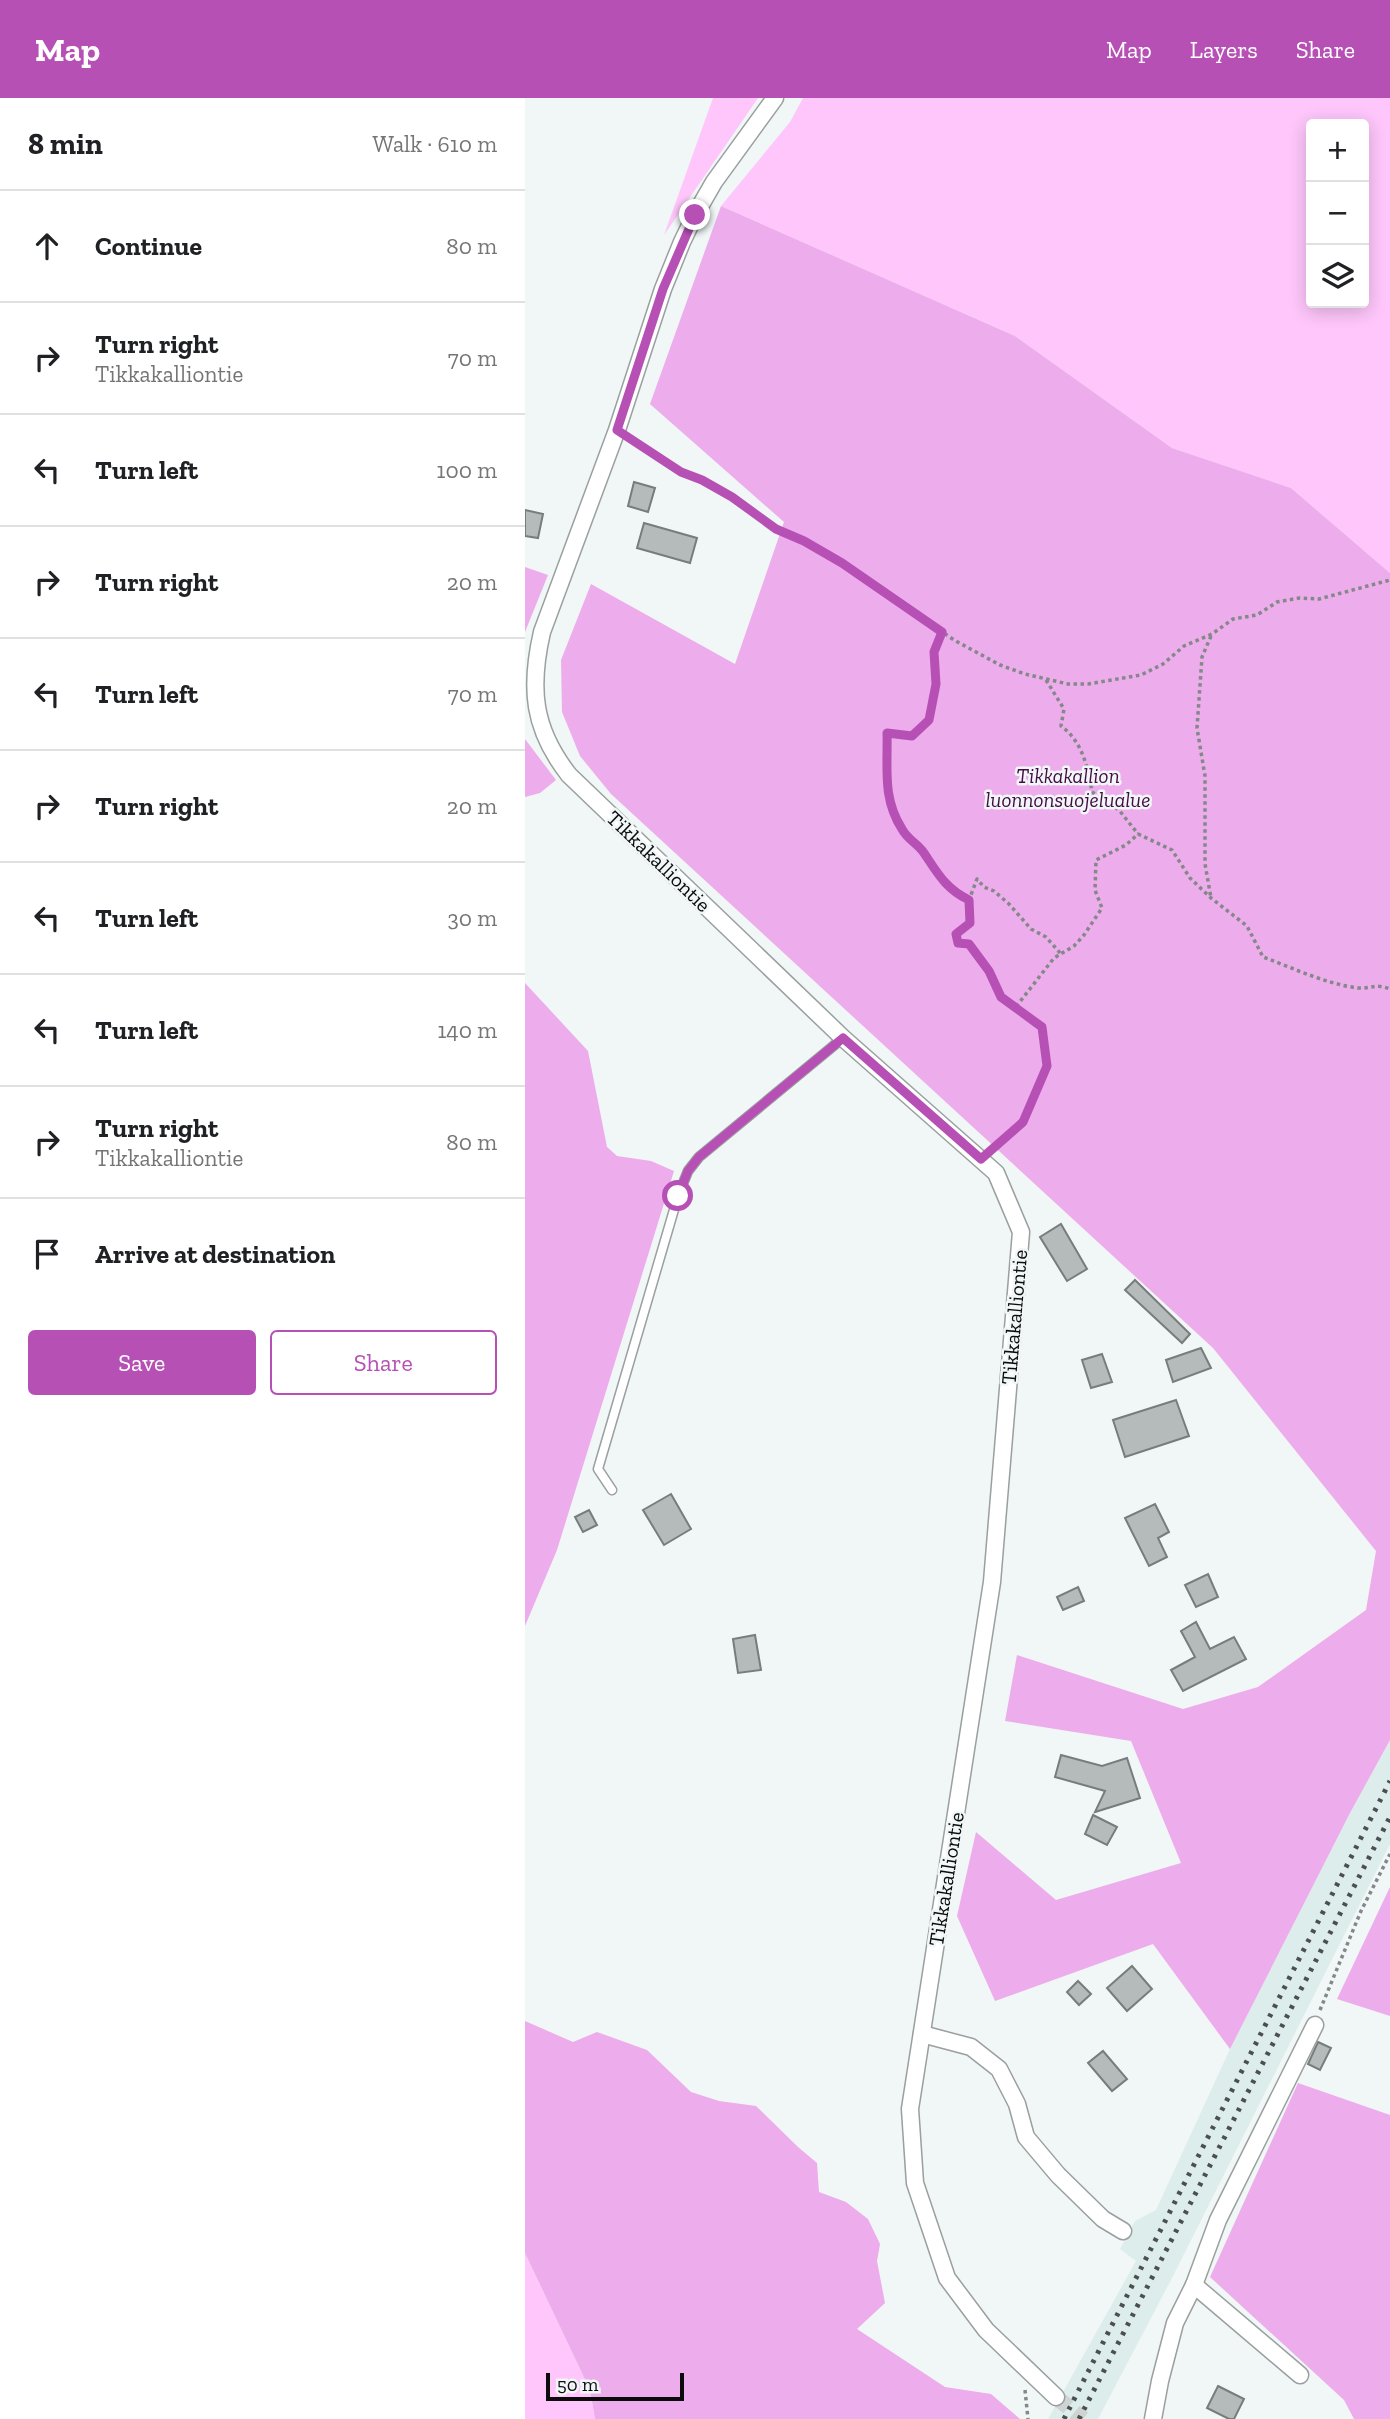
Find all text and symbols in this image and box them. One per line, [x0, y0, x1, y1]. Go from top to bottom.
text: Map [35, 30, 100, 69]
text: Map [1106, 35, 1152, 64]
text: Layers [1190, 35, 1258, 64]
text: Share [1296, 35, 1355, 64]
map controls [1306, 119, 1369, 308]
button: + [1306, 119, 1369, 182]
text: 8 min [28, 126, 103, 162]
text: Walk · 610 m [372, 130, 497, 158]
button: − [1306, 182, 1369, 245]
route end [679, 199, 710, 230]
icon: ahead [28, 227, 66, 265]
text: Continue [95, 230, 202, 262]
text: 80 m [446, 232, 497, 260]
button: layers [1306, 245, 1369, 308]
text: Turn right [95, 328, 218, 360]
icon: right [28, 339, 66, 377]
text: 70 m [448, 344, 497, 372]
text: Tikkakalliontie [95, 360, 243, 388]
icon: left [28, 451, 66, 489]
text: Turn left [95, 454, 198, 486]
text: 100 m [437, 456, 497, 484]
icon: right [28, 563, 66, 601]
text: Turn right [95, 566, 218, 598]
text: 20 m [447, 568, 497, 596]
icon: left [28, 675, 66, 713]
text: Turn left [95, 678, 198, 710]
text: 70 m [448, 680, 497, 708]
park label: Tikkakallion luonnonsuojelualue [986, 763, 1150, 812]
icon: right [28, 787, 66, 825]
text: Turn right [95, 790, 218, 822]
text: 20 m [447, 792, 497, 820]
street label: Tikkakalliontie [602, 805, 716, 917]
icon: left [28, 899, 66, 937]
text: Turn left [95, 902, 198, 934]
text: 30 m [447, 904, 497, 932]
icon: left [28, 1011, 66, 1049]
text: Turn left [95, 1014, 198, 1046]
text: 140 m [437, 1016, 497, 1044]
text: Turn right [95, 1112, 218, 1144]
icon: right [28, 1123, 66, 1161]
text: 80 m [446, 1128, 497, 1156]
text: Tikkakalliontie [95, 1144, 243, 1172]
route start [662, 1180, 693, 1211]
icon: arrive [28, 1235, 66, 1273]
text: Arrive at destination [95, 1238, 335, 1270]
street label: Tikkakalliontie [996, 1248, 1032, 1386]
button: Save [28, 1330, 256, 1395]
button: Share [270, 1330, 497, 1395]
street label: Tikkakalliontie [923, 1810, 969, 1948]
scale bar [546, 2370, 684, 2402]
text: 50 m [557, 2373, 598, 2396]

